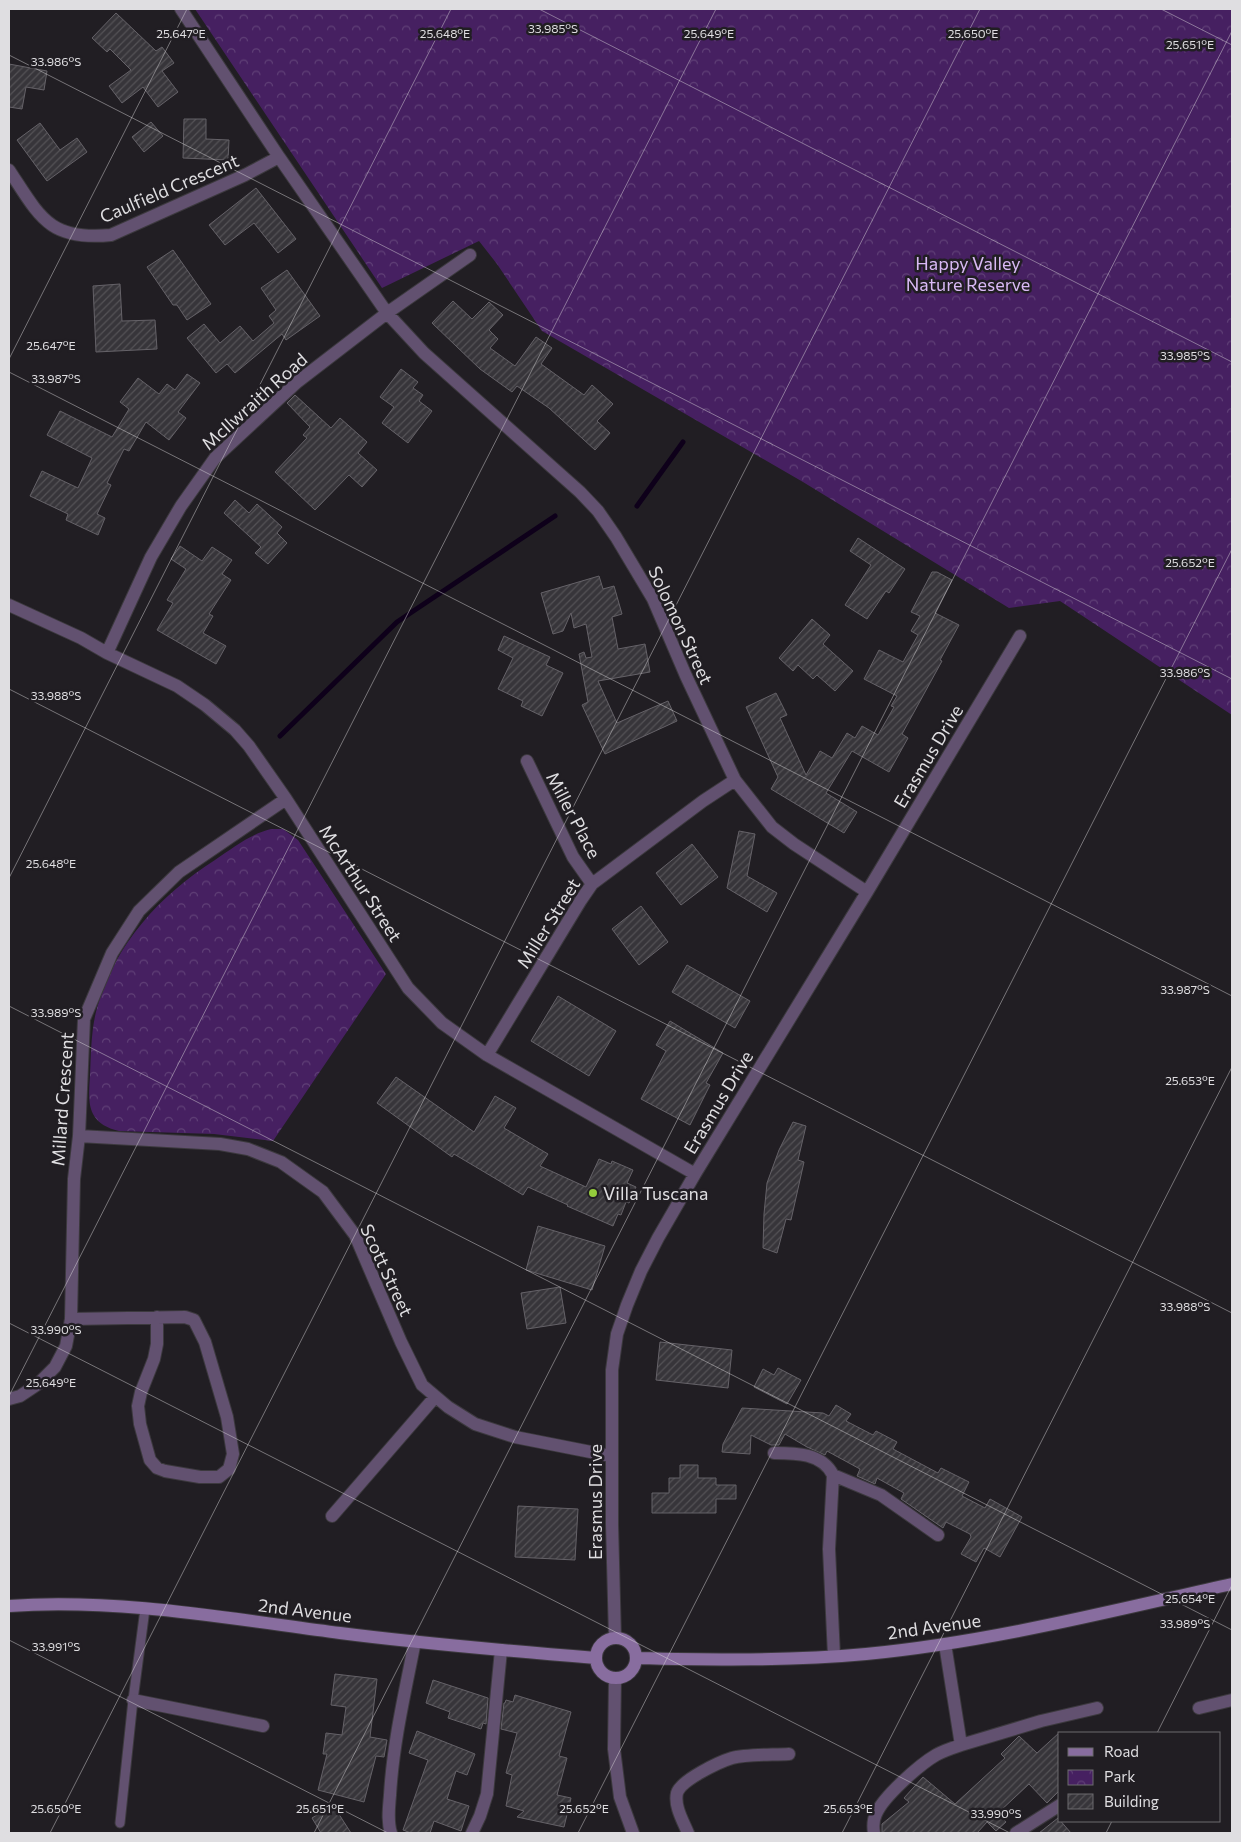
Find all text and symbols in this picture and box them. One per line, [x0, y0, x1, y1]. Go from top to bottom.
text: 33.985°S [528, 21, 578, 35]
text: 25.647°E [156, 26, 206, 40]
text: 25.648°E [420, 26, 470, 40]
text: 25.649°E [684, 26, 734, 40]
text: 25.650°E [948, 26, 998, 40]
text: 25.651°E [1166, 37, 1214, 51]
text: 33.986°S [31, 54, 81, 68]
street label: Caulfield Crescent [96, 149, 242, 227]
park label: Happy Valley Nature Reserve [906, 252, 1030, 295]
text: 25.647°E [26, 338, 76, 352]
street label: McIlwraith Road [197, 348, 311, 454]
text: 33.985°S [1160, 348, 1210, 362]
text: 33.987°S [31, 371, 81, 385]
text: 25.652°E [1165, 555, 1215, 569]
street label: Solomon Street [644, 562, 718, 688]
text: 33.986°S [1160, 665, 1210, 679]
text: 33.988°S [31, 688, 81, 702]
street label: Erasmus Drive [889, 701, 967, 811]
street label: Miller Place [542, 768, 606, 862]
street label: McArthur Street [315, 820, 407, 946]
text: 25.648°E [26, 856, 76, 870]
street label: Miller Street [512, 874, 584, 972]
text: 33.987°S [1160, 982, 1210, 996]
text: 33.989°S [31, 1005, 81, 1019]
street label: Millard Crescent [46, 1031, 78, 1167]
street label: Erasmus Drive [679, 1047, 757, 1157]
text: 25.653°E [1165, 1073, 1215, 1087]
place label: Villa Tuscana [603, 1182, 708, 1204]
marker: Villa Tuscana [587, 1187, 599, 1199]
street label: Scott Street [356, 1220, 418, 1320]
text: 33.988°S [1160, 1299, 1210, 1313]
text: 33.990°S [30, 1322, 82, 1336]
text: 25.649°E [26, 1375, 76, 1389]
street label: Erasmus Drive [584, 1444, 606, 1560]
text: 25.654°E [1165, 1591, 1215, 1605]
street label: 2nd Avenue [257, 1593, 353, 1627]
street label: 2nd Avenue [886, 1609, 982, 1643]
text: 33.989°S [1160, 1616, 1210, 1630]
text: 33.991°S [32, 1639, 80, 1653]
legend [1058, 1732, 1221, 1822]
text: Road [1104, 1742, 1139, 1760]
text: Park [1104, 1767, 1135, 1785]
text: Building [1104, 1792, 1159, 1810]
text: 25.650°E [31, 1801, 81, 1815]
text: 25.651°E [296, 1801, 344, 1815]
text: 25.652°E [559, 1801, 609, 1815]
text: 25.653°E [823, 1801, 873, 1815]
text: 33.990°S [970, 1806, 1022, 1820]

